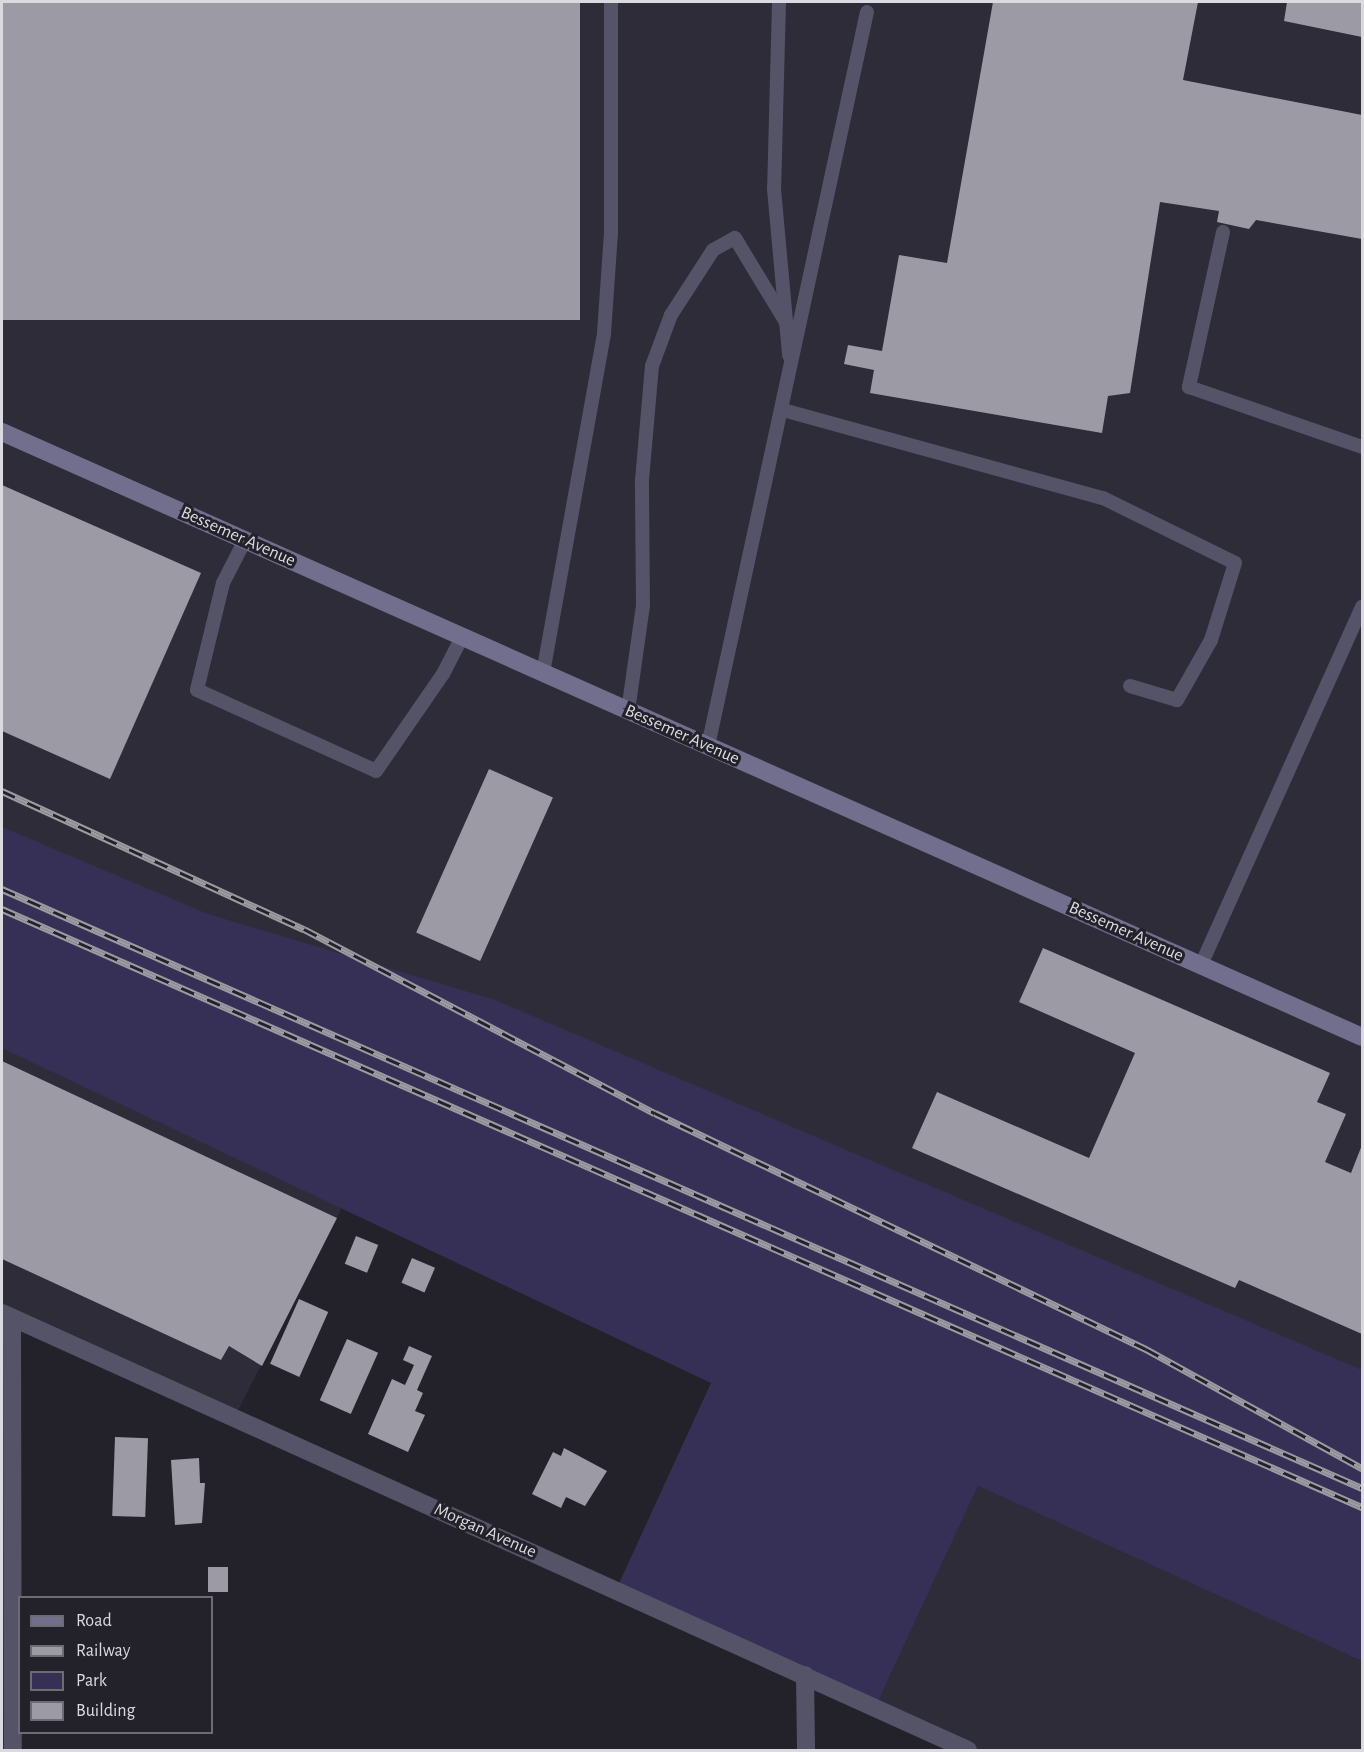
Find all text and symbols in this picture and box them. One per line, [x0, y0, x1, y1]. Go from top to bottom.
street label: Bessemer Avenue [177, 502, 299, 572]
street label: Bessemer Avenue [621, 700, 743, 770]
street label: Bessemer Avenue [1065, 897, 1187, 967]
street label: Morgan Avenue [430, 1499, 540, 1563]
legend [18, 1596, 213, 1734]
text: Road [76, 1612, 112, 1630]
text: Railway [76, 1642, 130, 1660]
text: Park [76, 1672, 107, 1690]
text: Building [76, 1702, 135, 1720]

